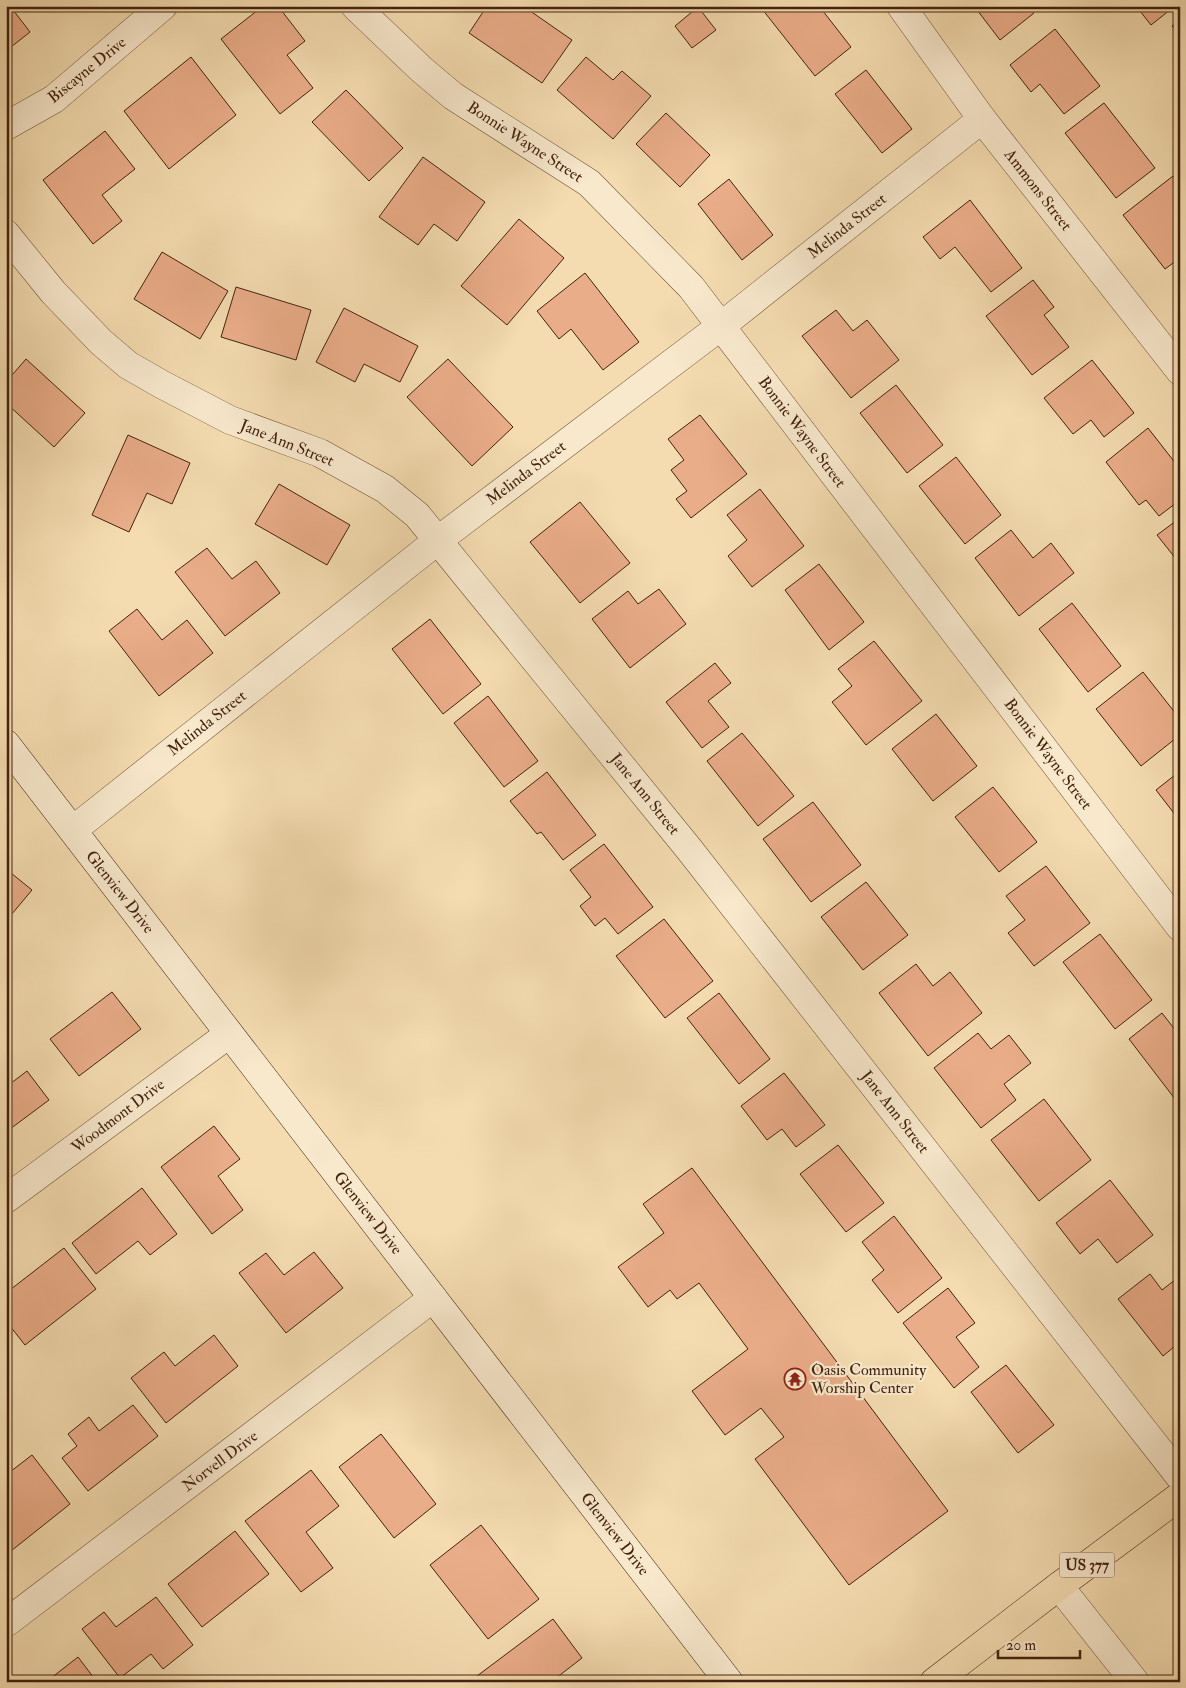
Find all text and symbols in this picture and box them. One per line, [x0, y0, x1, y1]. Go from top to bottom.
street label: Biscayne Drive [44, 32, 130, 108]
street label: Bonnie Wayne Street [463, 97, 587, 187]
street label: Ammons Street [999, 144, 1076, 235]
street label: Melinda Street [803, 189, 891, 263]
street label: Bonnie Wayne Street [754, 372, 850, 492]
street label: Jane Ann Street [236, 415, 337, 472]
street label: Melinda Street [482, 436, 570, 510]
street label: Melinda Street [163, 686, 251, 760]
street label: Bonnie Wayne Street [1000, 694, 1096, 814]
street label: Jane Ann Street [604, 748, 684, 840]
street label: Glenview Drive [81, 846, 159, 938]
street label: Jane Ann Street [855, 1066, 934, 1158]
street label: Woodmont Drive [67, 1074, 169, 1158]
street label: Glenview Drive [329, 1167, 407, 1259]
place label: Oasis Community Worship Center [810, 1360, 927, 1399]
temple icon: Oasis Community Worship Center [783, 1367, 807, 1391]
street label: Norvell Drive [178, 1426, 262, 1496]
street label: Glenview Drive [576, 1488, 654, 1580]
road number: US 377 [1060, 1552, 1114, 1578]
scale bar [998, 1628, 1081, 1660]
text: 20 m [1006, 1636, 1036, 1655]

